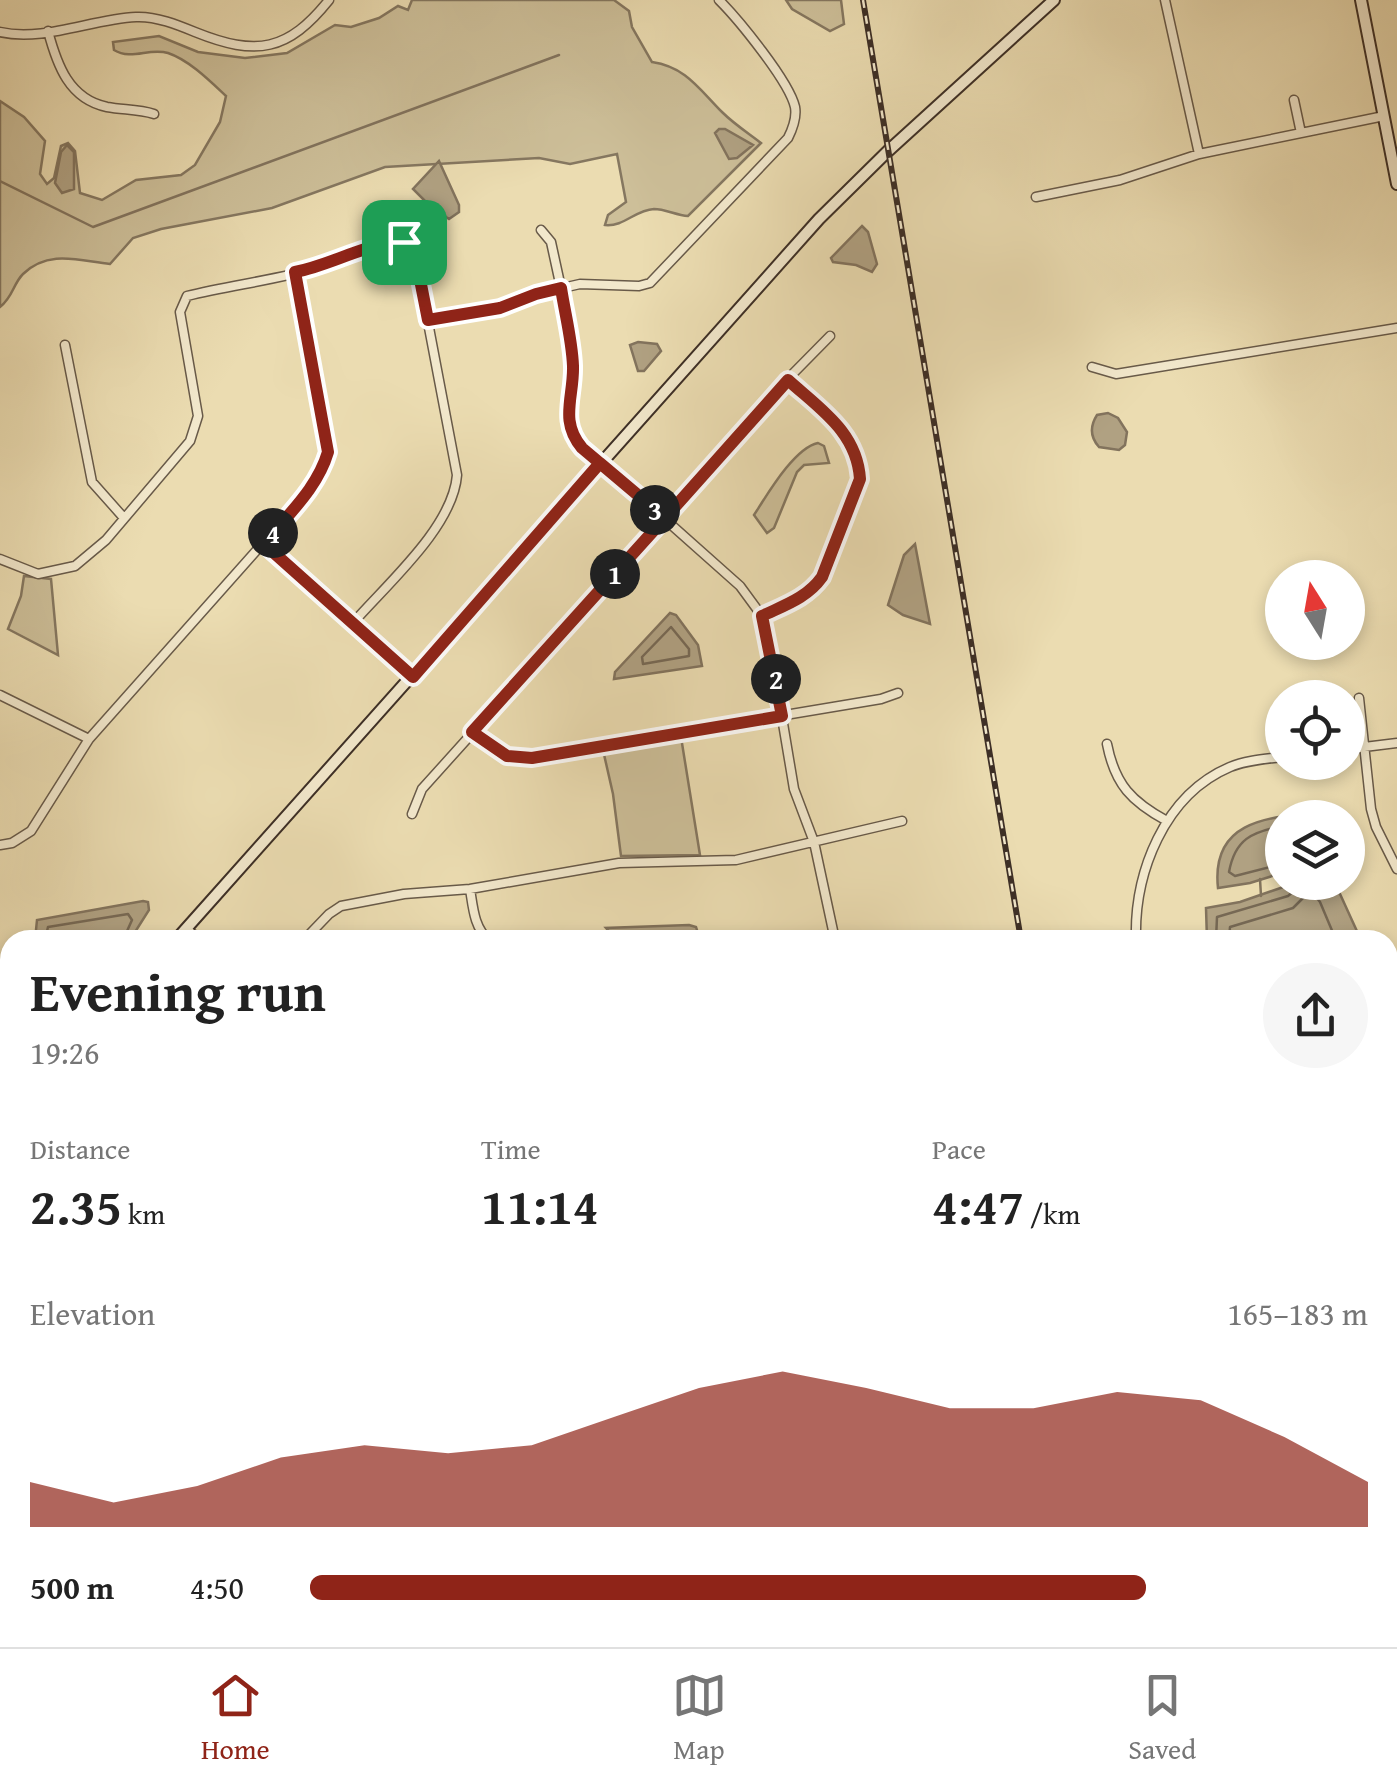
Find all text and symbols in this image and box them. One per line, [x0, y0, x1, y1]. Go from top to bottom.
pin [362, 200, 447, 285]
icon: arrive [377, 215, 432, 270]
pin: 3 [630, 485, 680, 535]
text: 3 [648, 489, 662, 530]
pin: 4 [248, 508, 298, 558]
text: 4 [266, 512, 280, 553]
pin: 1 [590, 549, 640, 599]
text: 1 [608, 553, 622, 594]
north arrow [1265, 560, 1365, 660]
map controls [1265, 560, 1365, 900]
pin: 2 [751, 654, 801, 704]
text: 2 [769, 658, 783, 699]
button: locate [1265, 680, 1365, 780]
button: layers [1265, 800, 1365, 900]
text: Evening run [30, 951, 326, 1031]
button: share [1263, 963, 1368, 1068]
text: 19:26 [30, 1029, 99, 1076]
text: Distance [30, 1128, 130, 1169]
text: Time [481, 1128, 541, 1169]
text: Pace [932, 1128, 986, 1169]
text: 2.35 [30, 1169, 122, 1242]
text: 11:14 [481, 1169, 599, 1242]
text: 4:47 [932, 1169, 1024, 1242]
text: km [122, 1193, 165, 1234]
text: /km [1024, 1193, 1080, 1234]
text: Elevation [30, 1290, 155, 1337]
text: 165–183 m [1227, 1290, 1368, 1337]
text: 500 m [30, 1564, 114, 1611]
text: 4:50 [190, 1564, 244, 1611]
tab: Home [201, 1668, 270, 1769]
tab: Map [672, 1668, 727, 1769]
tab: Saved [1128, 1668, 1196, 1769]

